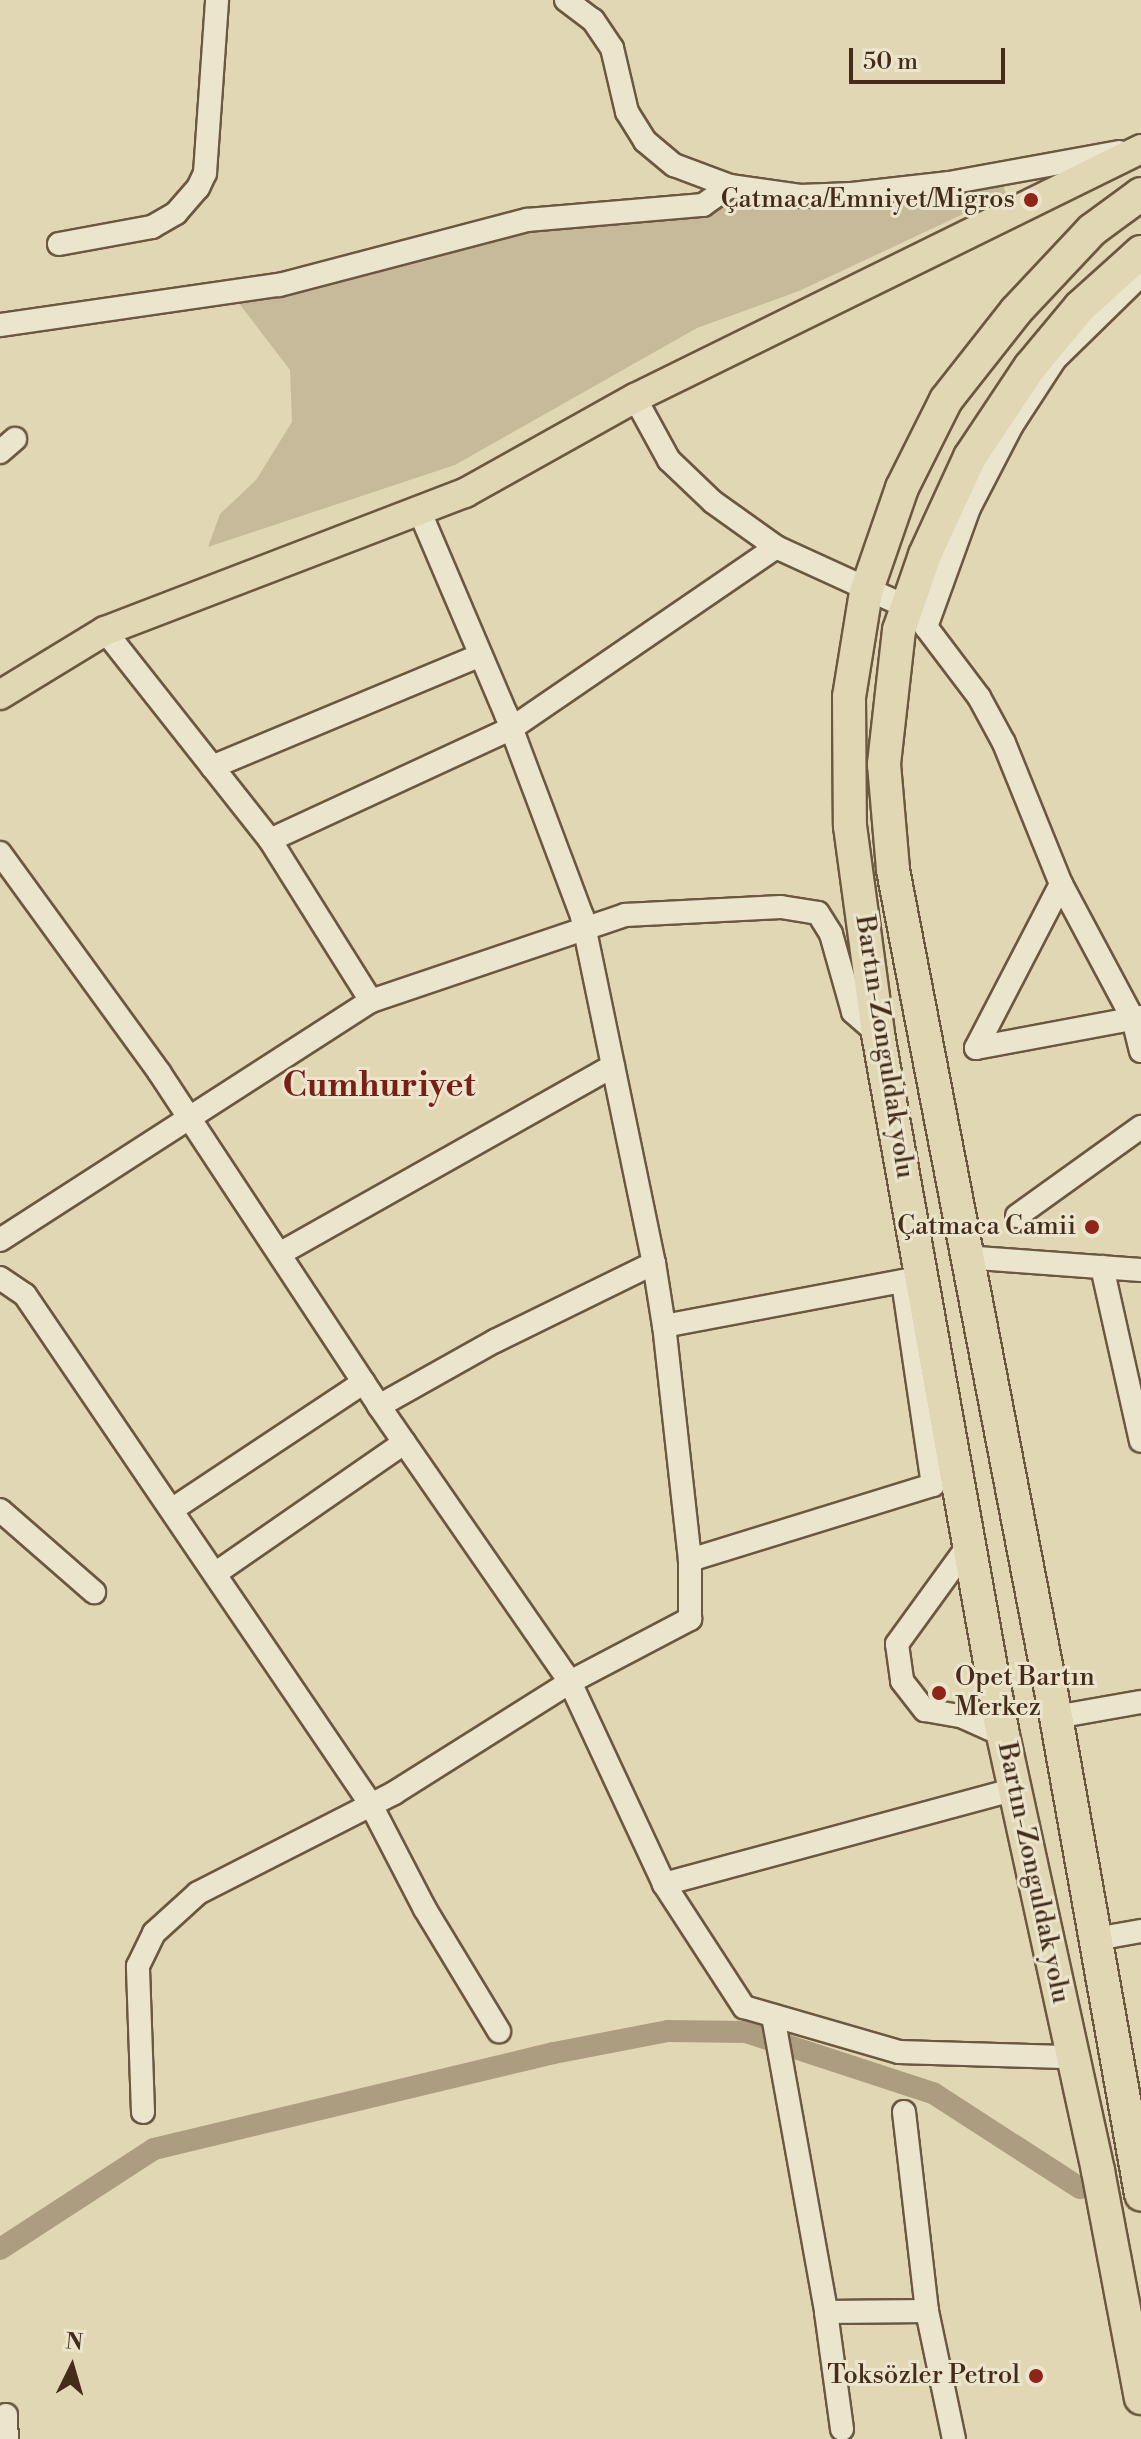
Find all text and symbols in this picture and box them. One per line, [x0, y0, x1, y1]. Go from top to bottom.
scale bar [853, 32, 1009, 82]
text: 50 m [863, 47, 918, 77]
place label: Çatmaca/Emniyet/Migros [721, 184, 1015, 216]
marker: Çatmaca/Emniyet/Migros [1022, 191, 1040, 209]
street label: Bartın-Zonguldak yolu [848, 913, 920, 1181]
district label: Cumhuriyet [282, 1067, 476, 1107]
place label: Çatmaca Camii [897, 1211, 1076, 1243]
marker: Çatmaca Camii [1083, 1218, 1101, 1236]
place label: Opet Bartın Merkez [955, 1662, 1095, 1724]
marker: Opet Bartın Merkez [930, 1684, 948, 1702]
street label: Bartın-Zonguldak yolu [990, 1740, 1076, 2006]
north arrow [32, 2327, 112, 2407]
text: N [64, 2328, 84, 2357]
place label: Toksözler Petrol [827, 2360, 1020, 2392]
marker: Toksözler Petrol [1027, 2367, 1045, 2385]

